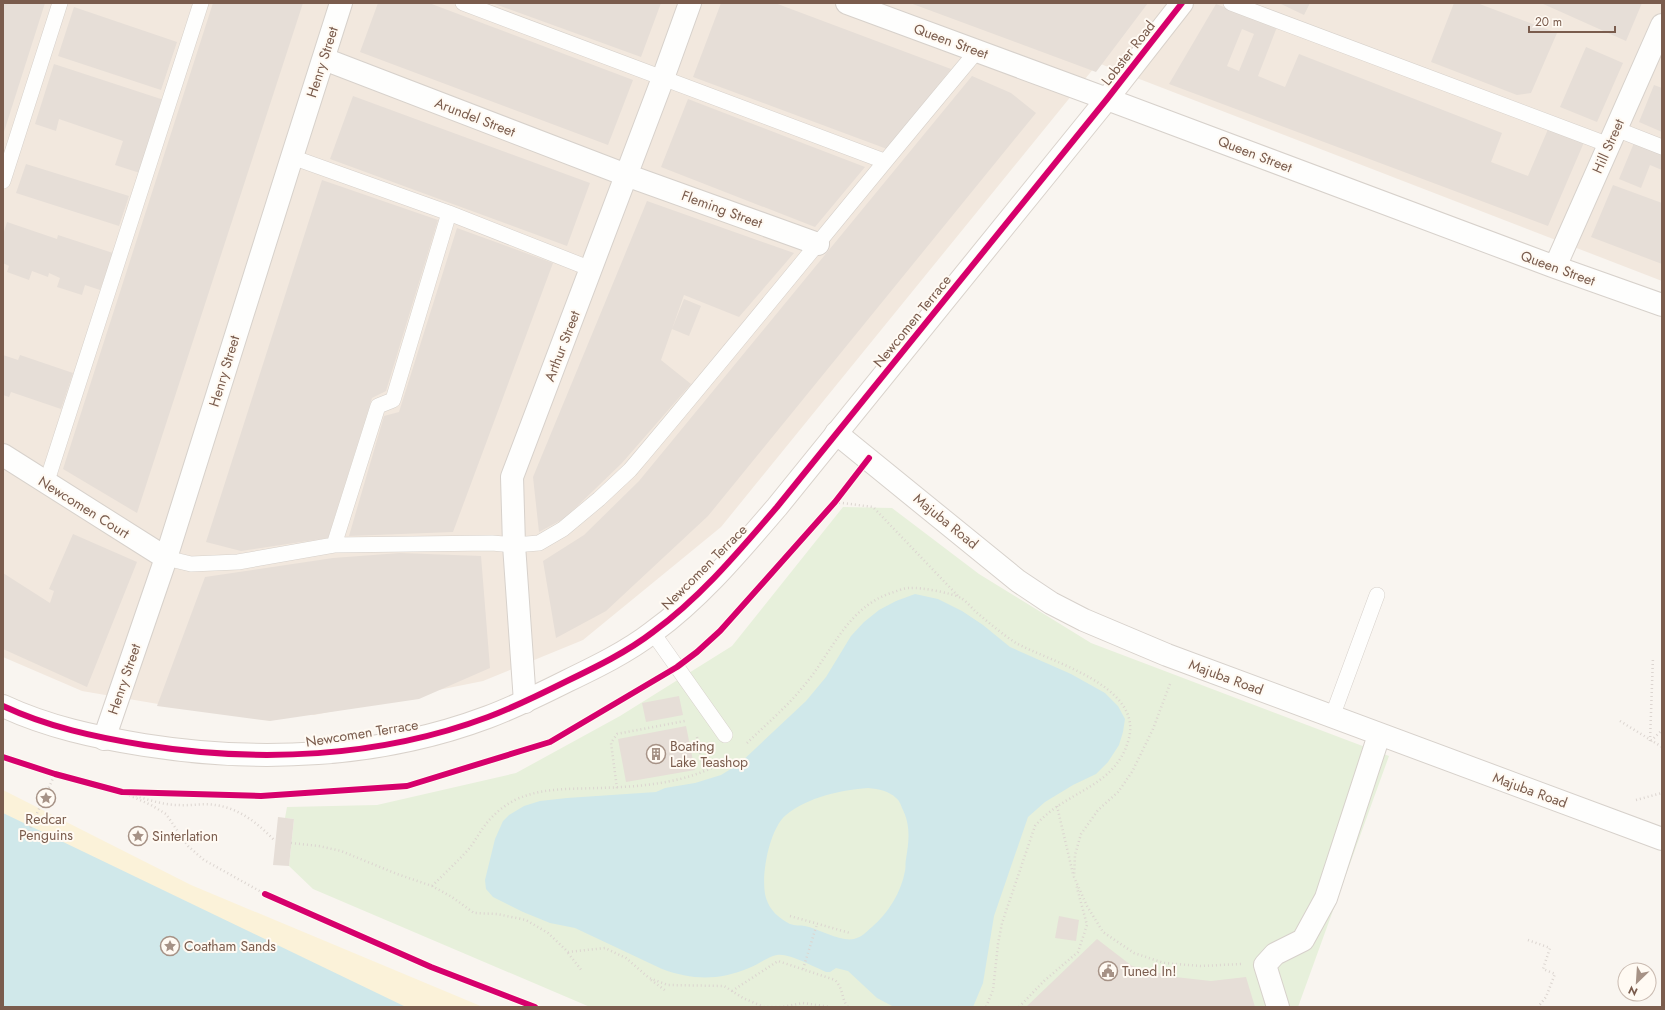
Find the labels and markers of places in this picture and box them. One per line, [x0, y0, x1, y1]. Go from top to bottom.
place label: Boating Lake Teashop [670, 736, 748, 772]
building icon: Boating Lake Teashop [645, 743, 667, 765]
place icon: Redcar Penguins [35, 787, 57, 809]
place label: Redcar Penguins [19, 809, 73, 845]
place icon: Sinterlation [127, 825, 149, 847]
place label: Sinterlation [152, 826, 218, 846]
place icon: Coatham Sands [159, 935, 181, 957]
place label: Coatham Sands [184, 936, 276, 956]
public building icon: Tuned In! [1097, 960, 1119, 982]
place label: Tuned In! [1122, 961, 1176, 981]

